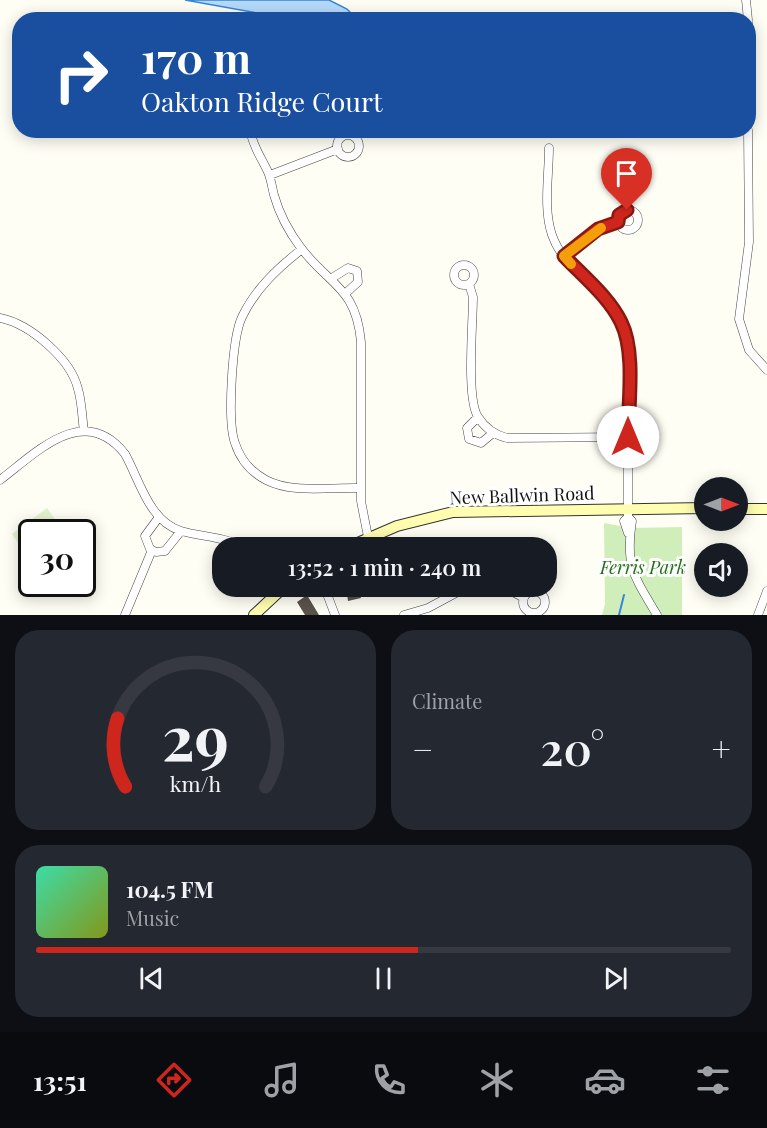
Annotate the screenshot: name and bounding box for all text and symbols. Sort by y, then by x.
text: 170 m [141,29,251,85]
icon: right [42,36,120,114]
text: Oakton Ridge Court [141,83,383,119]
pin [601,148,652,210]
icon: arrive [610,157,643,190]
position arrow [596,405,660,469]
north arrow [694,477,748,531]
map controls [694,477,748,597]
street label: New Ballwin Road [449,480,595,510]
speed limit sign: 30 [18,519,96,597]
button: sound [694,543,748,597]
text: 13:52 · 1 min · 240 m [288,552,481,582]
park label: Ferris Park [599,555,686,579]
text: Climate [412,687,482,714]
text: 29 [162,693,229,777]
text: 20° [540,717,604,777]
text: − [412,726,433,770]
text: + [712,726,731,770]
text: km/h [170,769,222,797]
text: 104.5 FM [126,874,214,904]
text: Music [126,904,179,931]
icon: previous [135,962,168,995]
icon: pause [367,962,400,995]
icon: next [599,962,632,995]
icon: directions [153,1059,195,1101]
icon: music [261,1059,303,1101]
icon: phone [368,1059,410,1101]
icon: climate [476,1059,518,1101]
icon: car [584,1059,626,1101]
icon: filters [692,1059,734,1101]
text: 13:51 [33,1062,87,1098]

